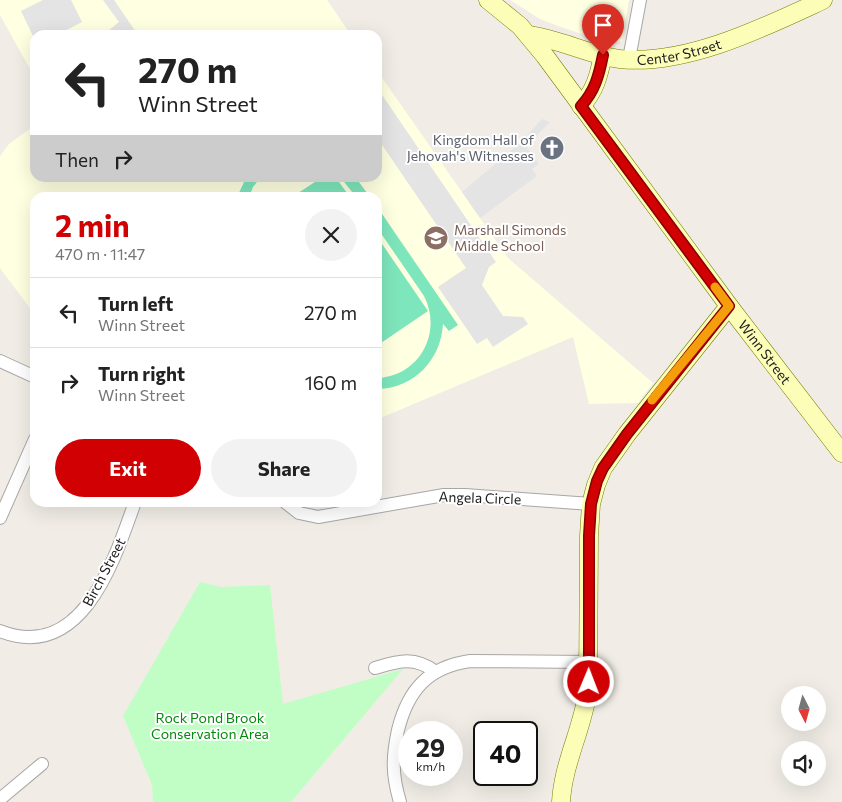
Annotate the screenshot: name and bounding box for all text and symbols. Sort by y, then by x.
pin [582,4,624,55]
icon: arrive [589,11,617,39]
street label: Center Street [636,35,724,68]
text: 270 m [138,47,237,90]
icon: left [55,50,120,115]
text: Winn Street [138,90,258,117]
place label: Kingdom Hall of Jehovah's Witnesses [407,131,534,164]
church icon: Kingdom Hall of Jehovah's Witnesses [539,135,565,161]
icon: right [109,145,137,173]
text: Then [55,148,99,171]
text: 2 min [55,206,130,243]
button: close [305,209,357,261]
place label: Marshall Simonds Middle School [454,221,566,254]
school or university icon: Marshall Simonds Middle School [423,225,449,251]
text: 470 m · 11:47 [55,244,145,263]
text: Turn left [98,292,173,315]
icon: left [55,299,83,327]
text: 270 m [304,301,357,324]
text: Winn Street [98,315,185,334]
street label: Winn Street [735,317,795,388]
text: Turn right [98,362,185,385]
icon: right [55,369,83,397]
text: 160 m [305,371,357,394]
text: Winn Street [98,385,185,404]
button: Exit [55,439,201,497]
button: Share [211,439,357,497]
street label: Angela Circle [439,488,522,507]
street label: Birch Street [78,534,129,609]
position arrow [562,655,614,707]
north arrow [781,686,826,731]
map controls [781,686,826,786]
park label: Rock Pond Brook Conservation Area [151,709,269,742]
speed limit sign: 40 [473,721,538,786]
text: 29 [416,732,445,762]
button: sound [781,741,826,786]
text: km/h [416,759,445,773]

